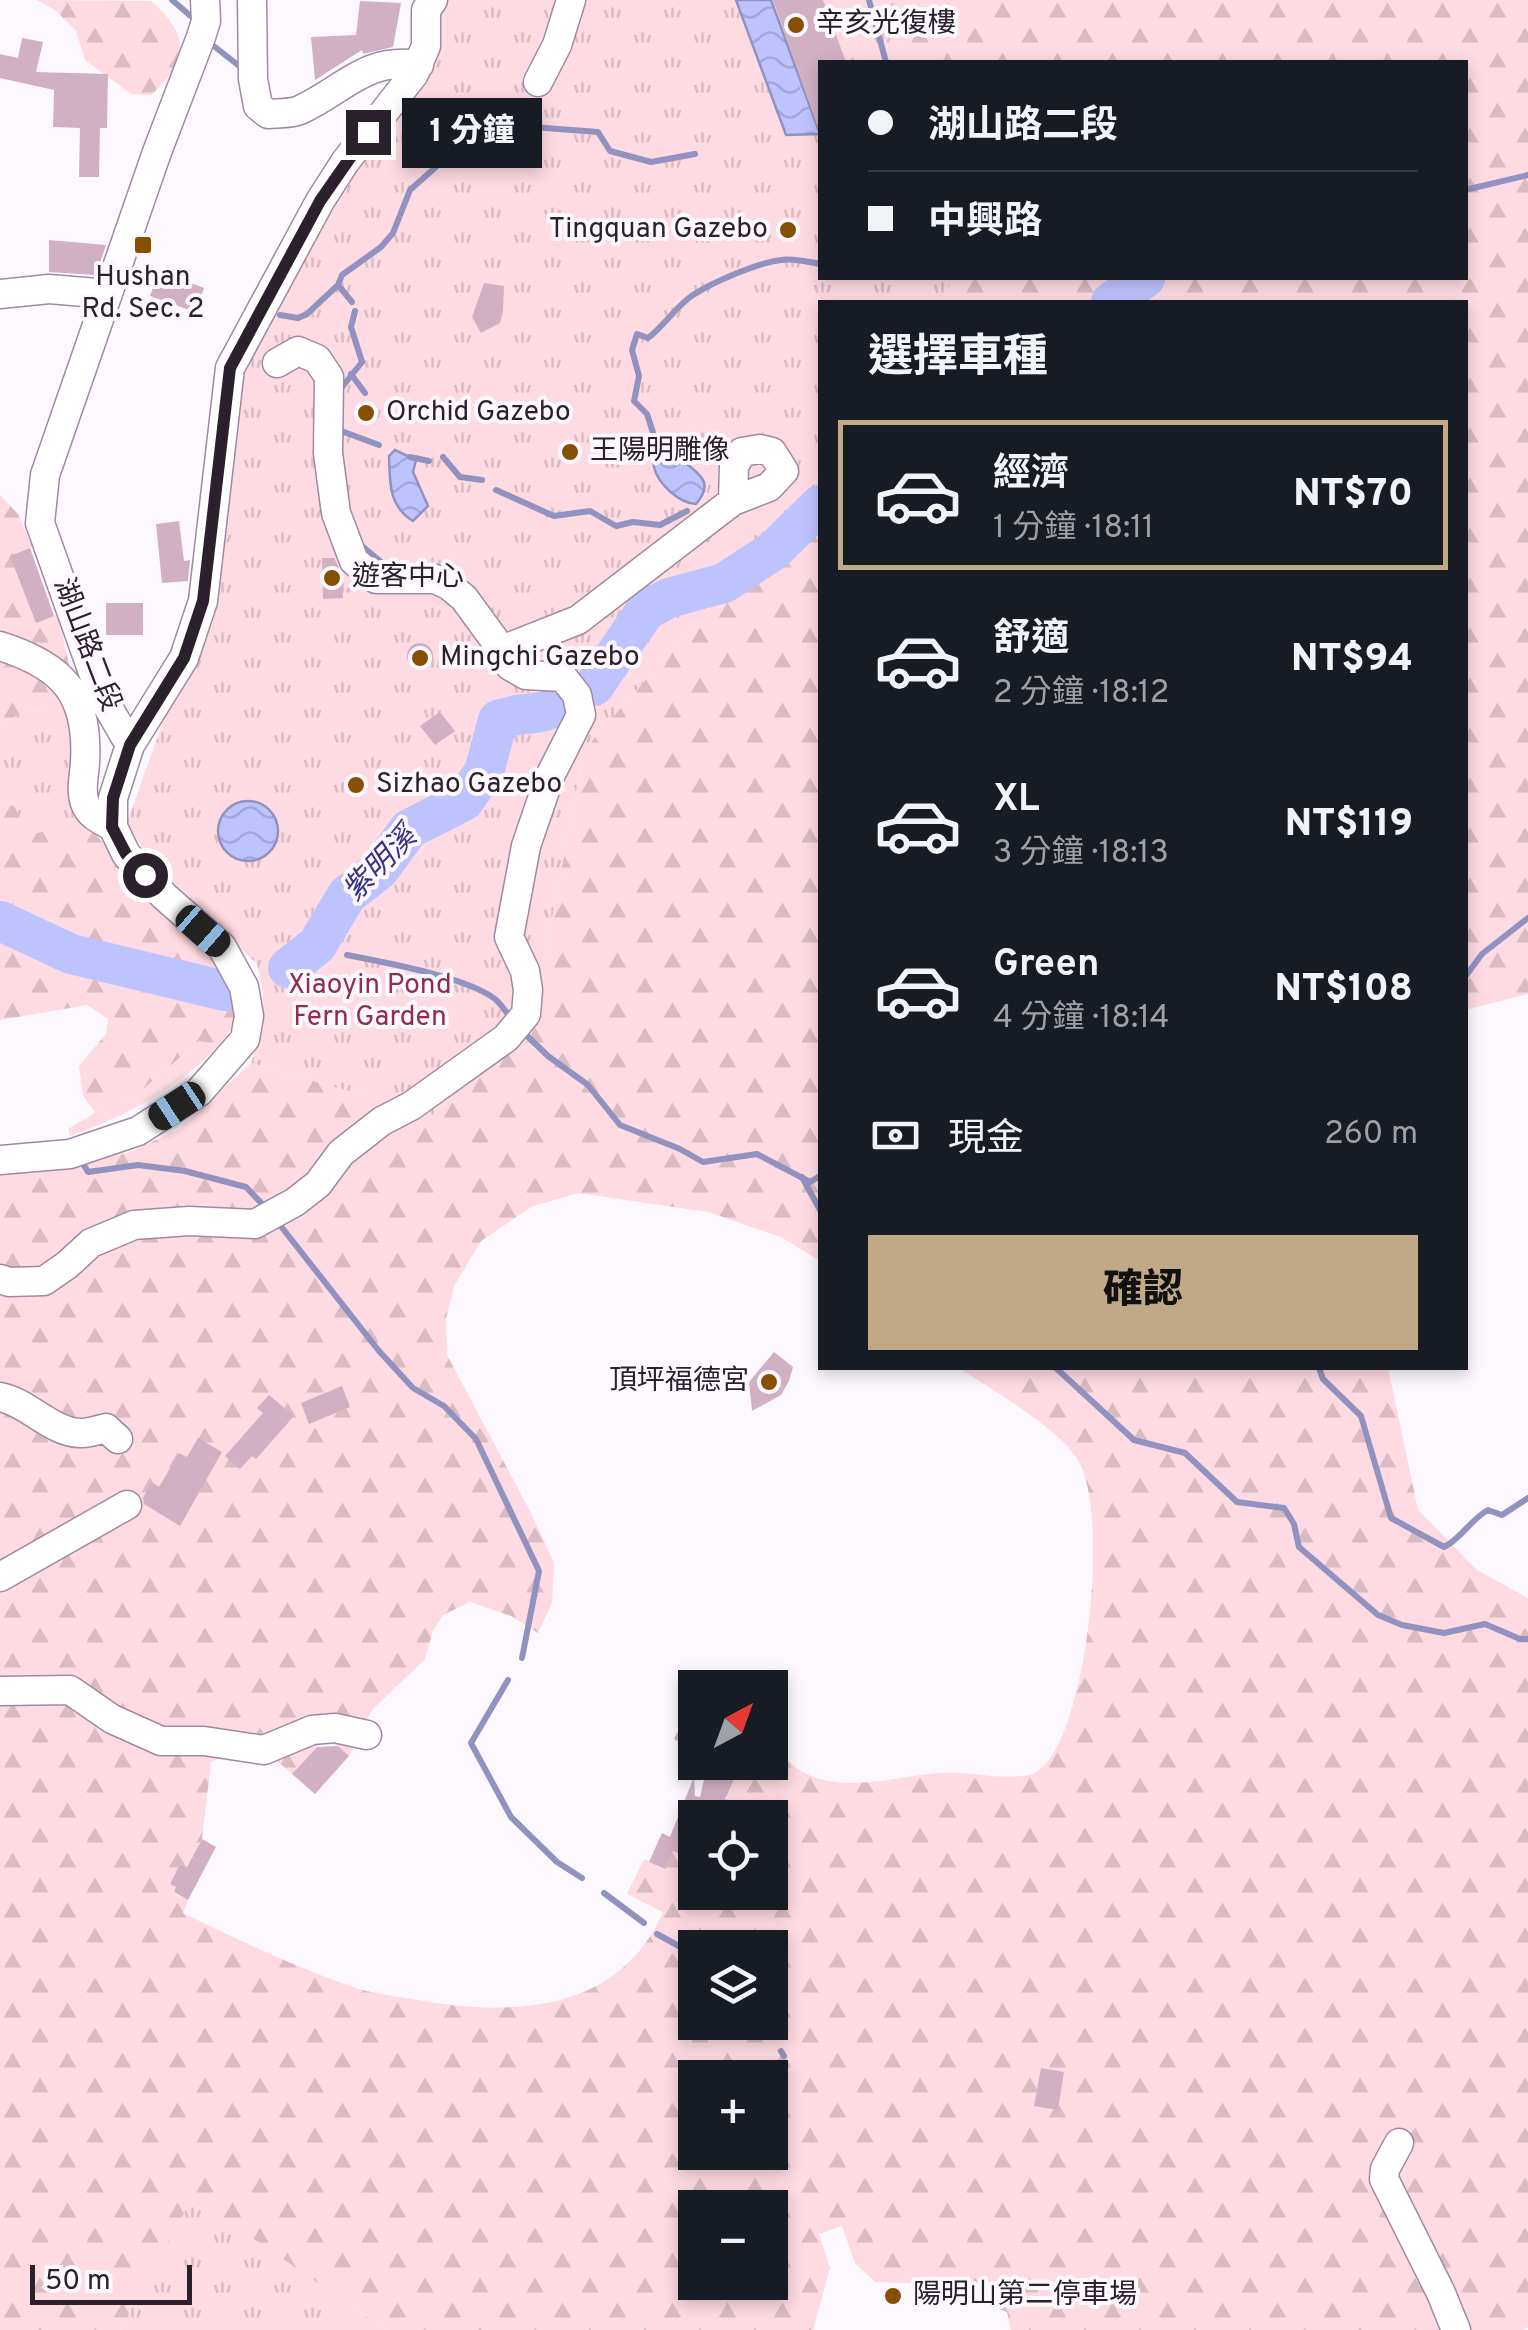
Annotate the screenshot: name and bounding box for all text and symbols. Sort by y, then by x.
place label: 辛亥光復樓 [816,7,956,43]
marker: 辛亥光復樓 [785,14,807,36]
callout: 1 分鐘 [403,97,543,167]
text: 湖山路二段 [928,103,1118,152]
route end [346,110,391,155]
text: 1 分鐘 [429,113,515,153]
text: 中興路 [928,199,1042,248]
place label: Tingquan Gazebo [549,212,768,248]
marker: Tingquan Gazebo [777,219,799,241]
marker: Hushan Rd. Sec. 2 [132,234,154,256]
place label: Hushan Rd. Sec. 2 [82,260,204,328]
text: 選擇車種 [868,331,1048,388]
place label: Orchid Gazebo [386,395,571,431]
marker: Orchid Gazebo [355,402,377,424]
place label: 王陽明雕像 [590,434,730,470]
marker: 王陽明雕像 [559,441,581,463]
icon: car [873,450,963,540]
text: 經濟 [993,451,1069,500]
text: NT$70 [1293,471,1413,520]
text: 1 分鐘 · 18:11 [993,509,1154,549]
place label: 遊客中心 [352,560,464,596]
marker: 遊客中心 [321,567,343,589]
street label: 湖山路二段 [44,573,128,717]
icon: car [873,615,963,705]
text: 舒適 [993,616,1069,665]
text: NT$94 [1291,636,1413,685]
place label: Mingchi Gazebo [440,640,640,676]
marker: Mingchi Gazebo [409,647,431,669]
text: 2 分鐘 · 18:12 [993,674,1169,714]
place label: Sizhao Gazebo [376,767,562,803]
marker: Sizhao Gazebo [345,774,367,796]
text: XL [993,776,1040,825]
icon: car [873,780,963,870]
text: NT$119 [1285,801,1413,850]
water label: 紫明溪 [336,817,428,910]
text: 3 分鐘 · 18:13 [993,834,1169,874]
route start [123,853,168,898]
car [171,900,235,962]
text: Green [993,941,1099,990]
icon: car [873,945,963,1035]
text: NT$108 [1275,966,1413,1015]
park label: Xiaoyin Pond Fern Garden [288,968,452,1036]
text: 4 分鐘 · 18:14 [993,999,1169,1039]
car [144,1077,210,1135]
icon: cash [868,1108,923,1163]
text: 260 m [1324,1115,1418,1155]
text: 現金 [948,1116,1024,1165]
button: 確認 [868,1235,1418,1350]
place label: 頂坪福德宮 [609,1364,749,1400]
marker: 頂坪福德宮 [758,1371,780,1393]
north arrow [678,1670,788,1780]
map controls [678,1670,788,2300]
button: locate [678,1800,788,1910]
button: layers [678,1930,788,2040]
button: + [678,2060,788,2170]
button: − [678,2190,788,2300]
scale bar [30,2260,192,2304]
text: 50 m [45,2264,111,2300]
place label: 陽明山第二停車場 [913,2278,1137,2314]
marker: 陽明山第二停車場 [882,2285,904,2307]

